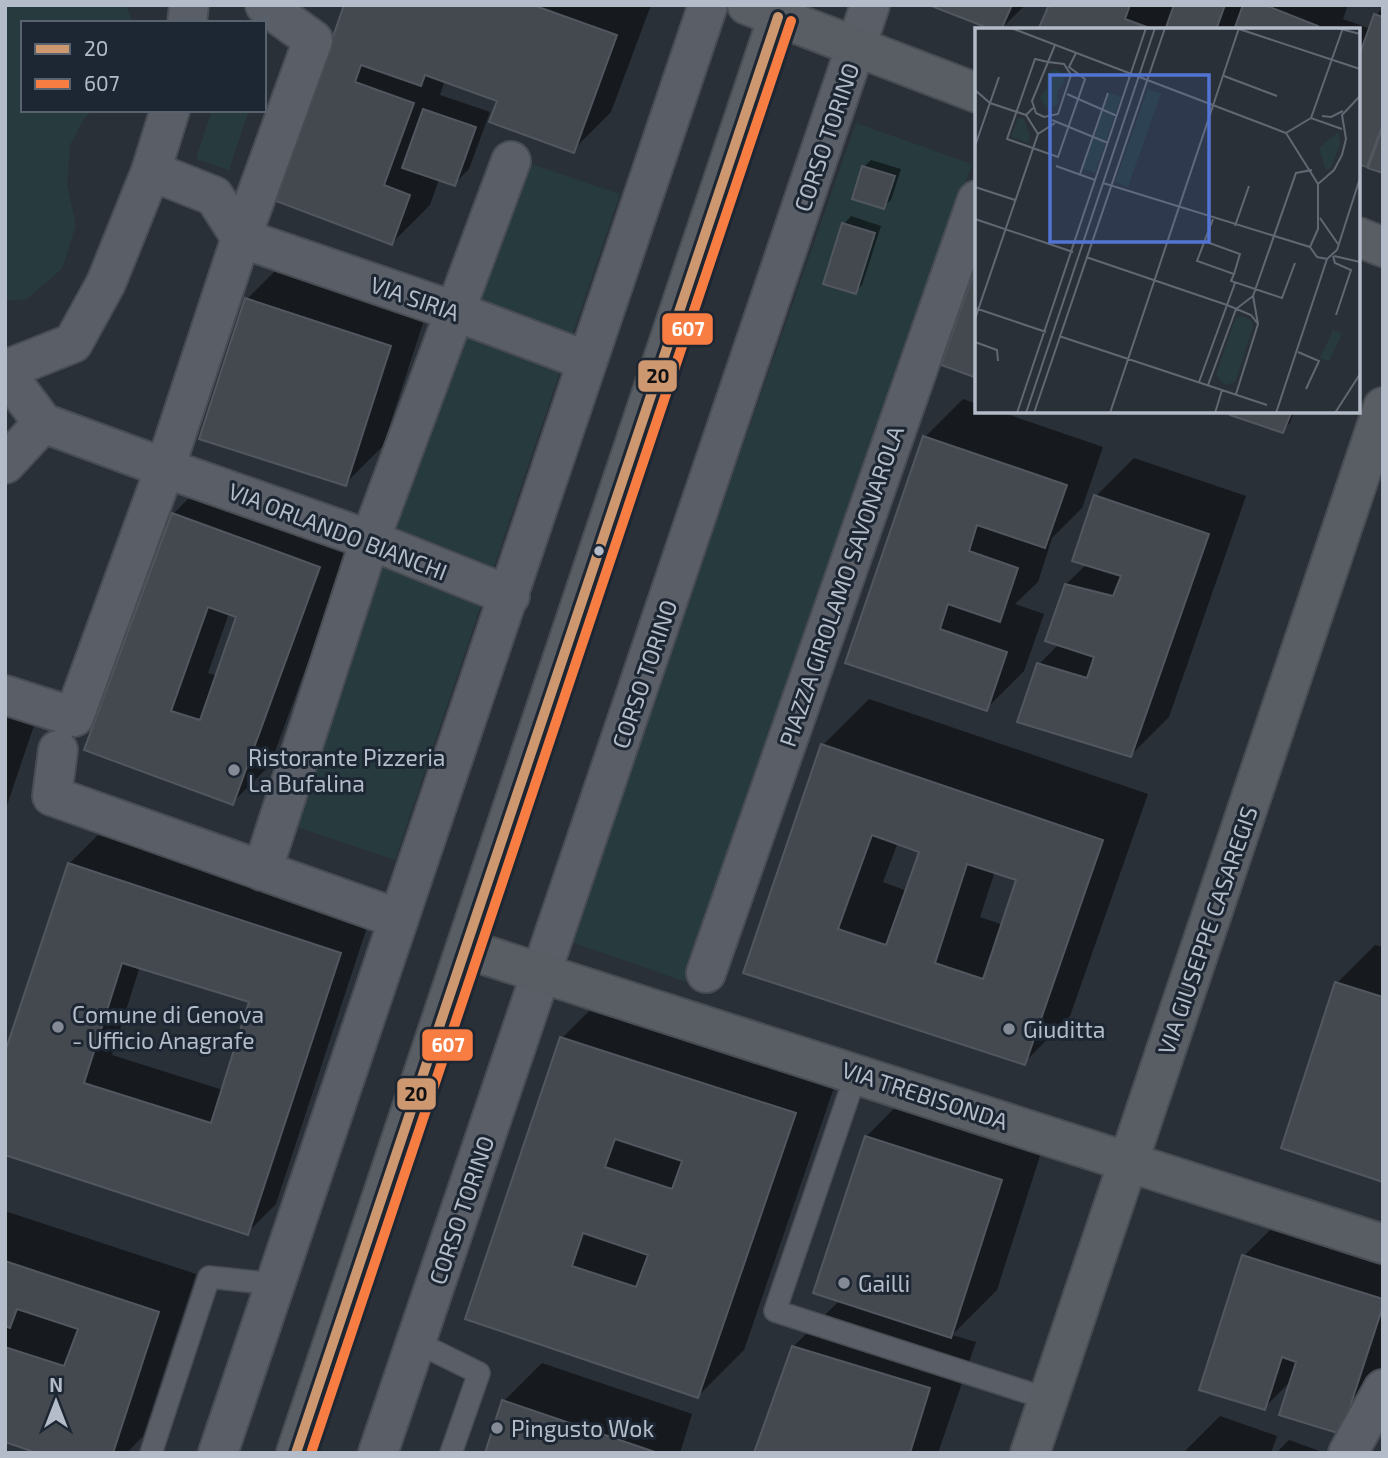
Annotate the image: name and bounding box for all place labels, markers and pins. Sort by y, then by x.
unlabelled marker [592,544,606,558]
place label: Ristorante Pizzeria La Bufalina [248,743,446,797]
marker: Ristorante Pizzeria La Bufalina [226,762,242,778]
place label: Comune di Genova - Ufficio Anagrafe [72,1000,264,1054]
place label: Giuditta [1023,1015,1105,1043]
marker: Comune di Genova - Ufficio Anagrafe [50,1019,66,1035]
marker: Giuditta [1001,1021,1017,1037]
place label: Gailli [858,1269,910,1297]
marker: Gailli [836,1275,852,1291]
place label: Pingusto Wok [511,1414,654,1442]
marker: Pingusto Wok [489,1420,505,1436]

